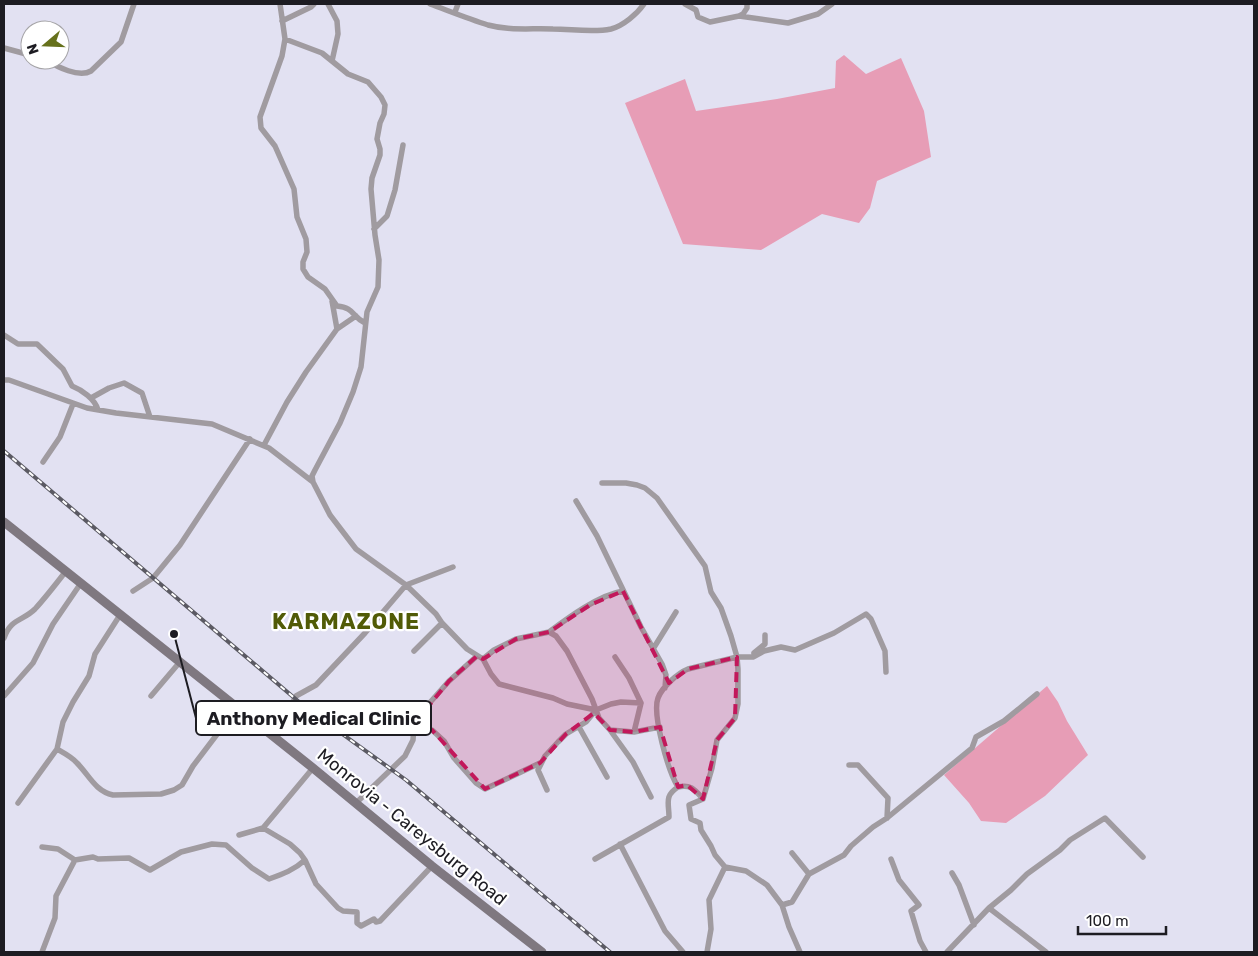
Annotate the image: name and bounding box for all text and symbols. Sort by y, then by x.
north arrow [20,20,70,70]
text: N [24,42,43,57]
district label: KARMAZONE [272,608,420,635]
callout: Anthony Medical Clinic [196,701,431,735]
text: Anthony Medical Clinic [207,707,421,730]
street label: Monrovia - Careysburg Road [313,744,511,910]
scale bar [1078,904,1166,936]
text: 100 m [1086,912,1128,930]

